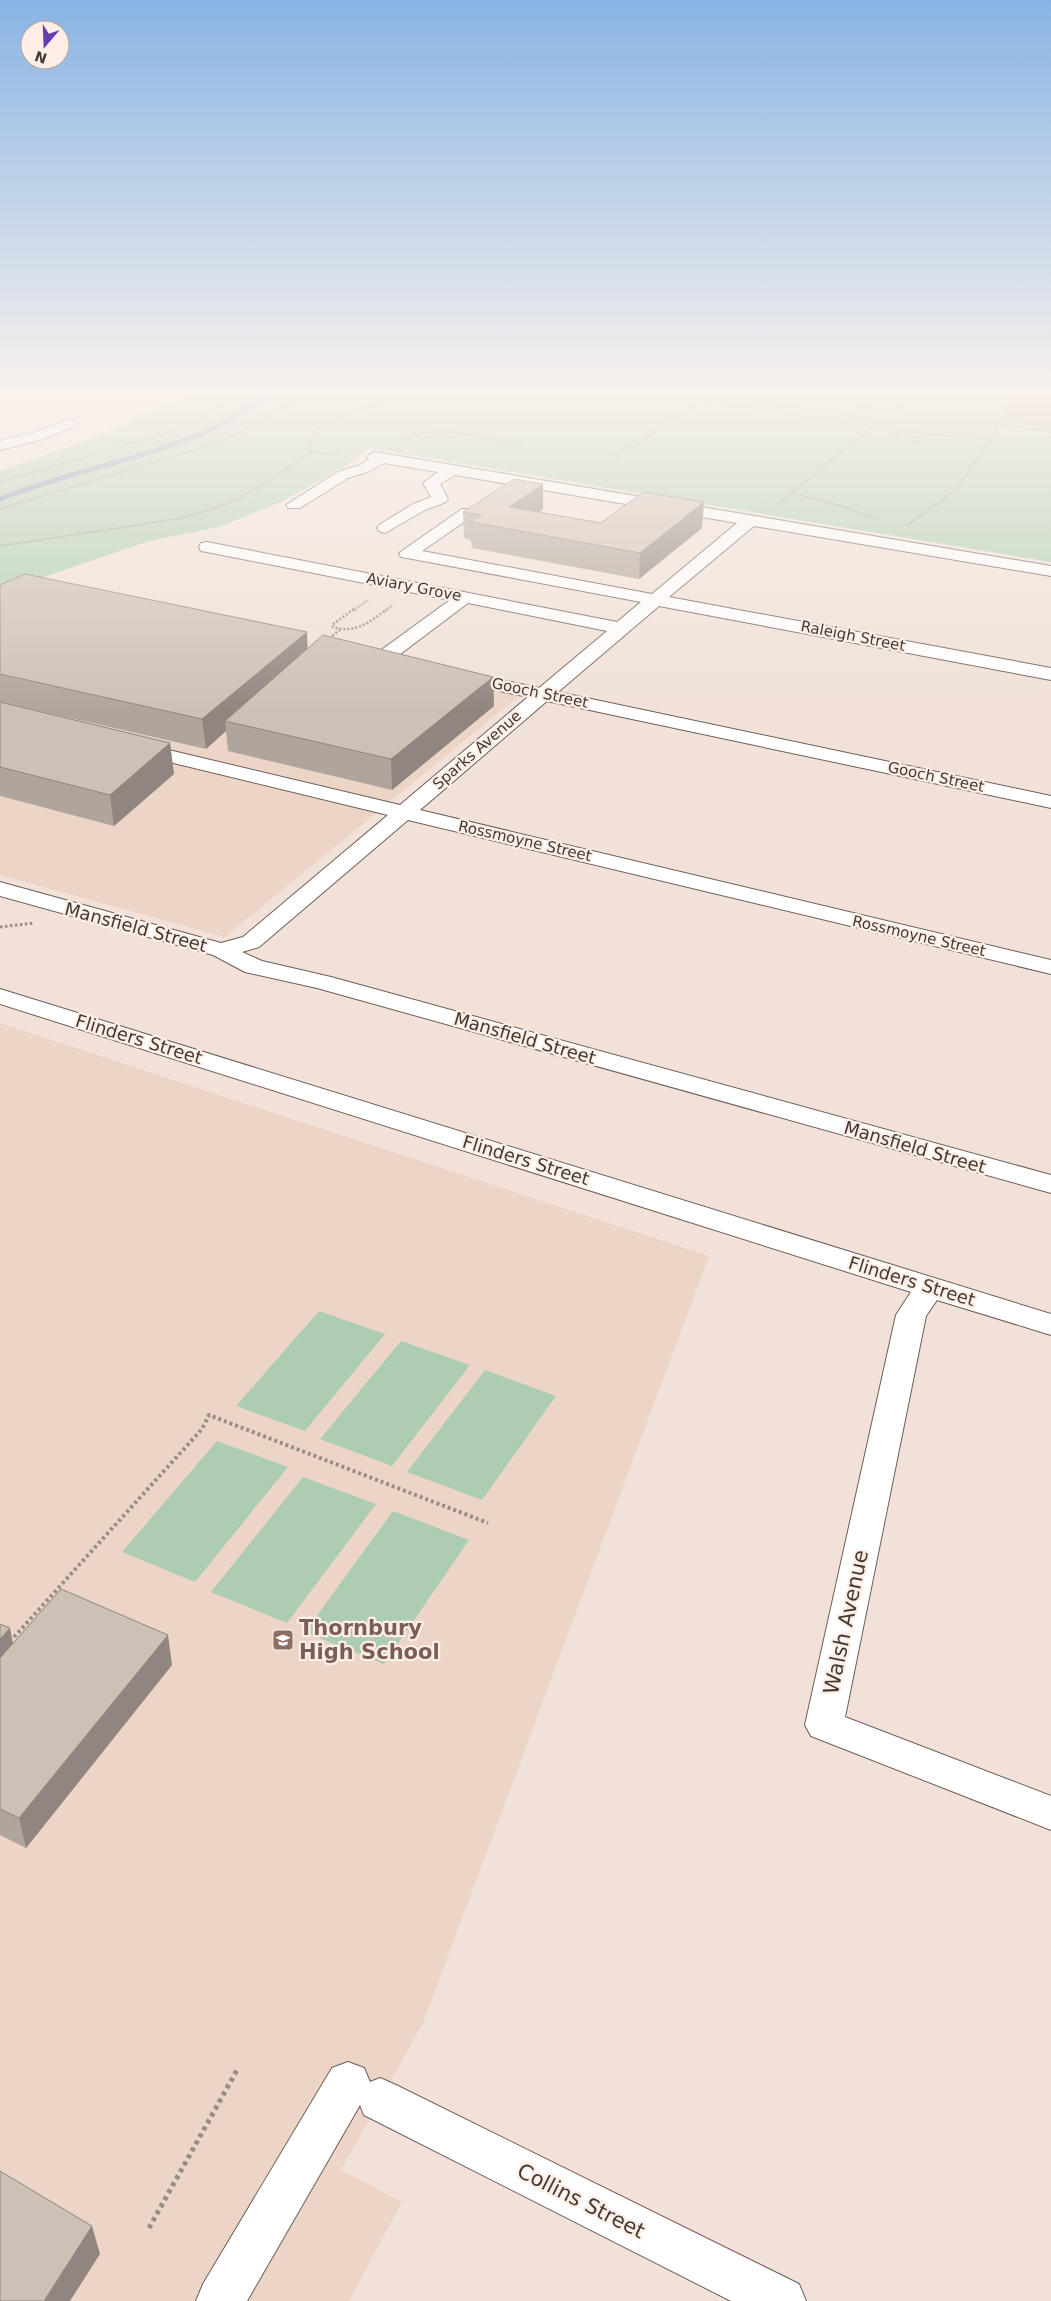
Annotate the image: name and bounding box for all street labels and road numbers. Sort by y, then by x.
street label: Aviary Grove [365,569,463,605]
street label: Raleigh Street [799,617,907,655]
street label: Gooch Street [490,674,590,712]
street label: Sparks Avenue [429,707,525,793]
street label: Gooch Street [886,758,986,796]
street label: Rossmoyne Street [457,817,594,865]
street label: Mansfield Street [62,898,210,956]
street label: Rossmoyne Street [851,912,988,960]
street label: Mansfield Street [452,1008,598,1068]
street label: Flinders Street [73,1010,205,1068]
street label: Mansfield Street [842,1117,988,1177]
street label: Flinders Street [460,1131,592,1189]
street label: Flinders Street [846,1252,978,1310]
street label: Walsh Avenue [819,1548,873,1696]
street label: Collins Street [513,2159,649,2243]

